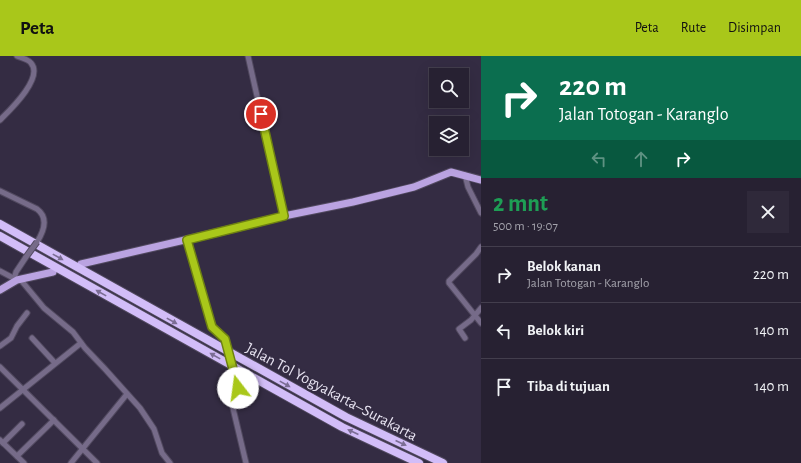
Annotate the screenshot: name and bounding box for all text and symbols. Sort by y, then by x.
text: Peta [20,19,54,38]
text: Peta [635,21,659,35]
text: Rute [681,21,706,35]
text: Disimpan [728,21,781,35]
map controls [429,68,469,156]
button: search [429,68,469,108]
icon: right [493,72,545,124]
text: 220 m [559,73,627,101]
pin [244,97,278,131]
icon: arrive [250,103,272,125]
text: Jalan Totogan - Karanglo [559,106,729,124]
button: layers [429,116,469,156]
icon: left [588,148,610,170]
icon: ahead [630,148,652,170]
icon: right [672,148,694,170]
button: close [747,191,789,233]
text: 2 mnt [493,192,548,216]
text: 500 m · 19:07 [493,220,558,233]
one-way arrow [53,254,64,261]
text: Belok kanan [527,259,601,274]
icon: right [493,264,515,286]
text: 220 m [753,267,789,282]
text: Jalan Totogan - Karanglo [527,277,649,290]
one-way arrow [95,290,107,296]
one-way arrow [166,317,178,324]
icon: left [493,320,515,342]
text: Belok kiri [527,323,584,338]
text: 140 m [754,323,789,338]
street label: Jalan Tol Yogyakarta–Surakarta [243,340,420,445]
one-way arrow [209,353,221,360]
position arrow [217,367,259,409]
icon: arrive [493,376,515,398]
text: Tiba di tujuan [527,379,610,394]
text: 140 m [754,379,789,394]
one-way arrow [280,381,291,387]
one-way arrow [348,429,359,435]
one-way arrow [395,440,407,446]

